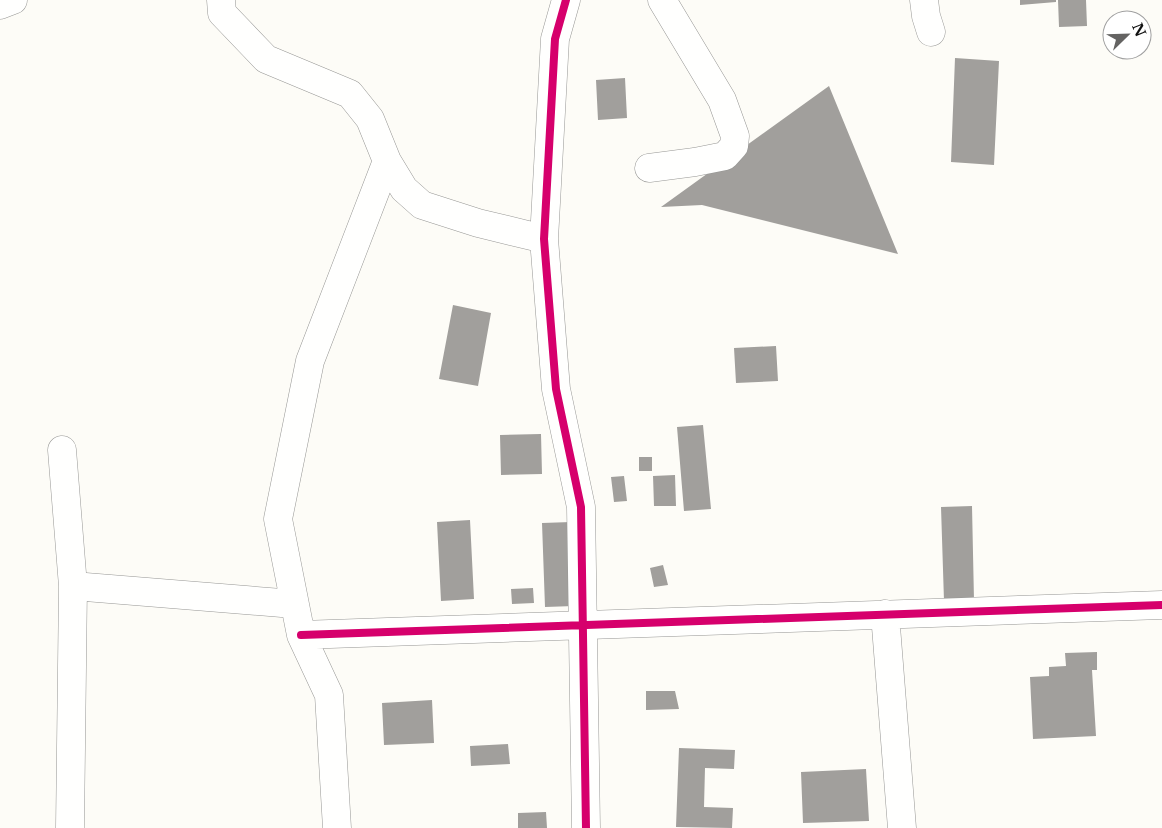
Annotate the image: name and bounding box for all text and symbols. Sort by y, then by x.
north arrow [1102,10,1152,60]
text: N [1128,20,1150,39]

